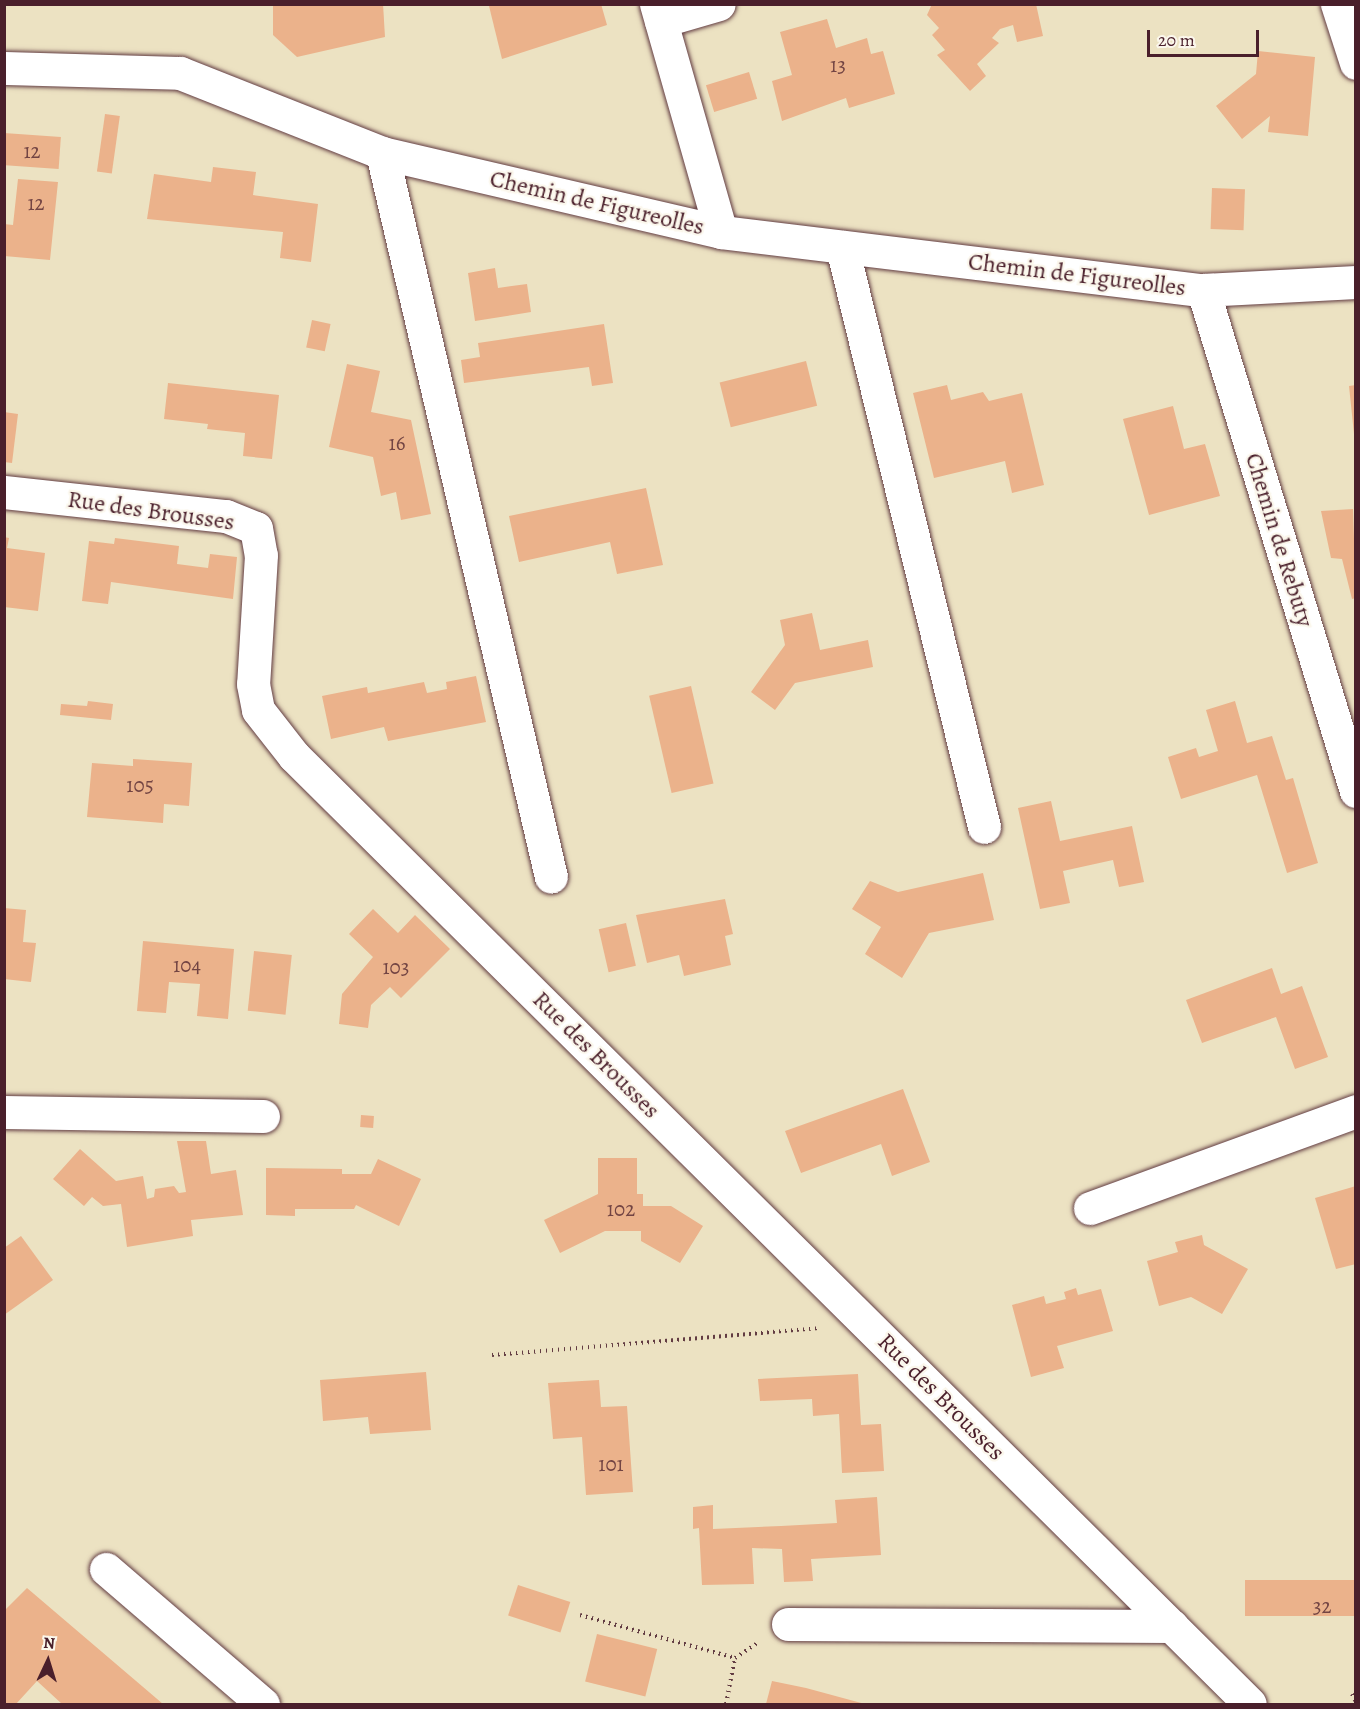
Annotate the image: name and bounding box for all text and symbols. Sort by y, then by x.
scale bar [1150,18,1262,56]
text: 20 m [1158,28,1195,52]
house number: 13 [830,52,846,78]
house number: 12 [23,138,41,164]
street label: Chemin de Figureolles [487,164,707,242]
house number: 12 [27,190,45,216]
street label: Chemin de Figureolles [967,247,1187,303]
house number: 16 [389,430,405,456]
street label: Chemin de Rebuty [1239,450,1319,630]
street label: Rue des Brousses [66,485,236,537]
house number: 105 [126,772,154,798]
house number: 104 [173,952,201,978]
house number: 103 [382,954,410,980]
street label: Rue des Brousses [526,985,666,1125]
house number: 102 [607,1196,635,1222]
street label: Rue des Brousses [871,1327,1011,1467]
house number: 101 [598,1451,624,1477]
house number: 32 [1313,1593,1331,1619]
north arrow [18,1631,78,1691]
text: N [43,1632,56,1654]

